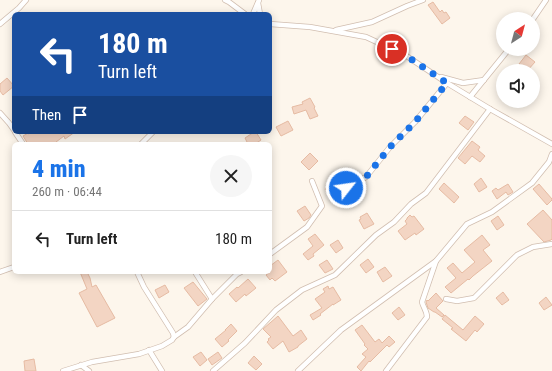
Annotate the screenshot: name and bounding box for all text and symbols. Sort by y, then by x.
north arrow [496,12,540,56]
map controls [496,12,540,108]
text: 180 m [98,27,168,60]
icon: left [32,28,84,80]
pin [375,32,409,66]
icon: arrive [381,38,403,60]
text: Turn left [98,61,157,82]
button: sound [496,64,540,108]
icon: arrive [69,104,91,126]
text: Then [32,106,61,124]
text: 4 min [32,155,86,183]
button: close [210,155,252,197]
position arrow [325,167,367,209]
text: 260 m · 06:44 [32,184,102,199]
icon: left [32,228,54,250]
text: Turn left [66,230,117,248]
text: 180 m [215,230,252,248]

